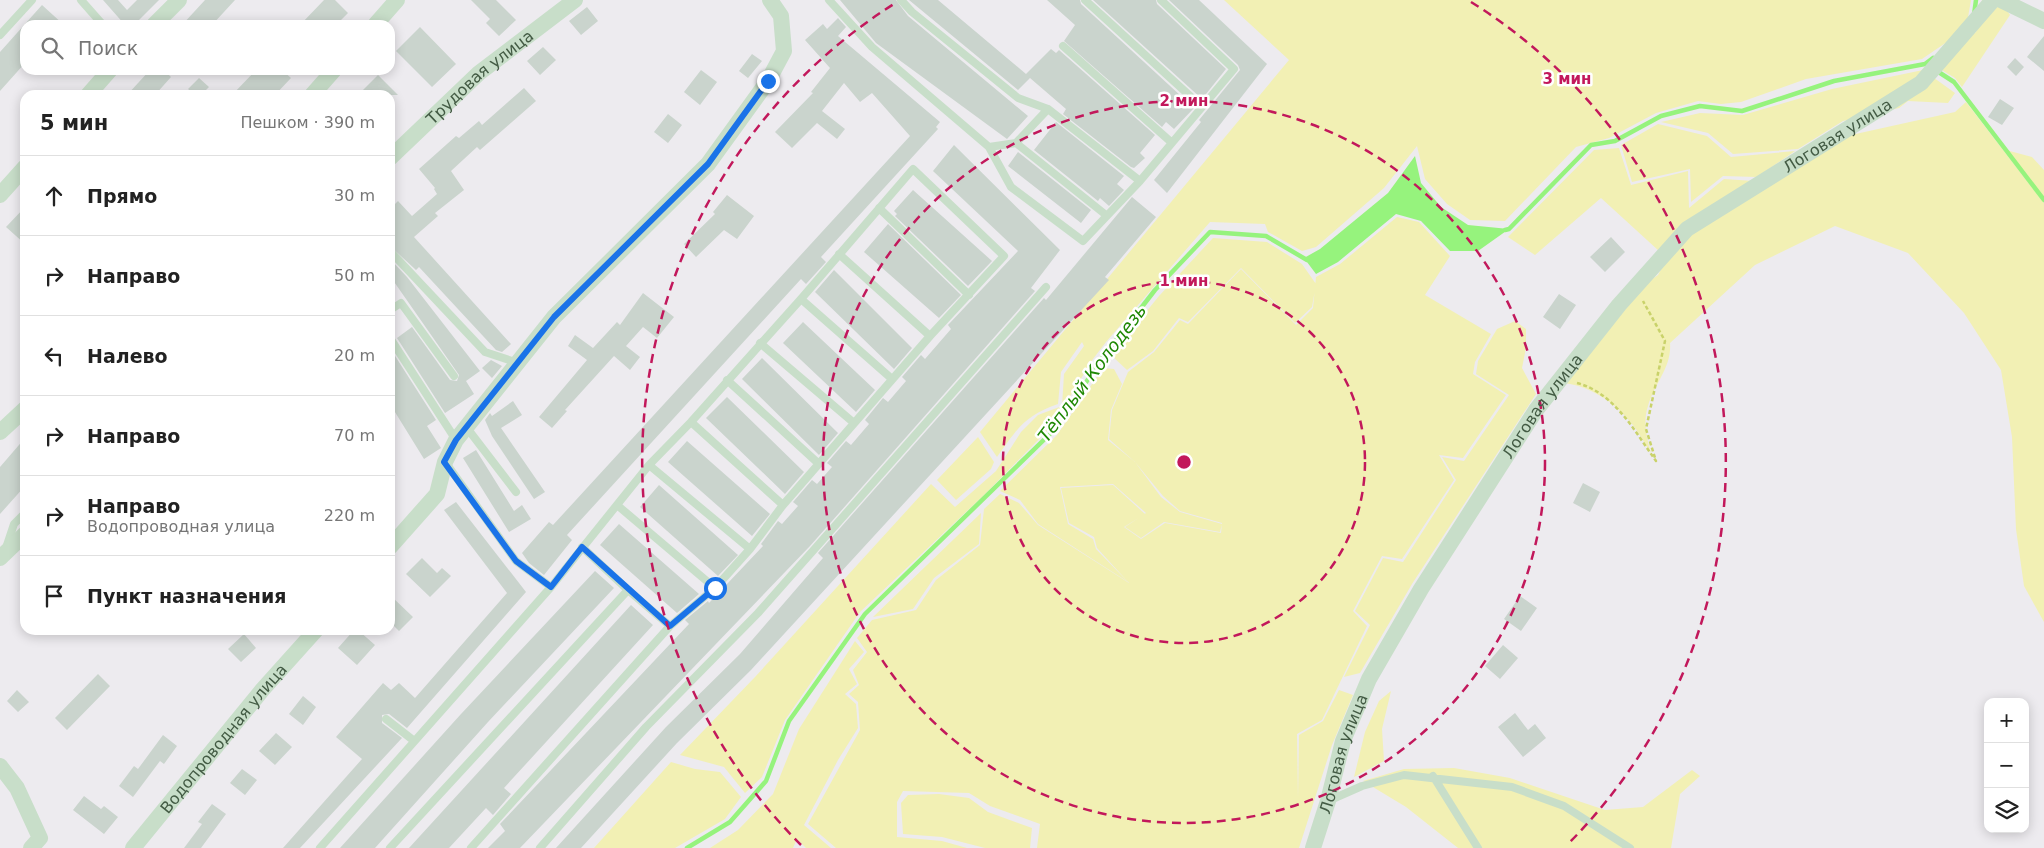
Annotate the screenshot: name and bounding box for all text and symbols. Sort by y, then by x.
search box [20,20,395,75]
street label: Трудовая улица [421,26,537,129]
icon: search [38,34,66,62]
text: Поиск [78,37,138,59]
route end [757,70,780,93]
text: 3 мин [1543,70,1591,88]
text: 2 мин [1160,92,1208,110]
street label: Логовая улица [1779,94,1895,176]
text: 5 мин [40,111,108,135]
text: Пешком · 390 m [240,113,375,132]
icon: ahead [40,182,68,210]
text: Прямо [87,185,157,207]
text: 30 m [334,186,375,205]
icon: right [40,262,68,290]
text: Направо [87,265,180,287]
text: 50 m [334,266,375,285]
text: 1 мин [1160,272,1208,290]
water label: Тёплый Колодезь [1033,300,1151,446]
icon: left [40,342,68,370]
text: Налево [87,345,168,367]
text: 20 m [334,346,375,365]
street label: Логовая улица [1498,350,1586,462]
icon: right [40,422,68,450]
text: Направо [87,425,180,447]
text: 70 m [334,426,375,445]
centre of rings [1175,453,1193,471]
text: Направо [87,495,180,517]
icon: right [40,502,68,530]
text: 220 m [324,506,375,525]
text: Водопроводная улица [87,517,275,536]
route start [704,577,727,600]
icon: arrive [40,582,68,610]
text: Пункт назначения [87,585,286,607]
street label: Водопроводная улица [156,660,291,817]
street label: Логовая улица [1315,691,1371,816]
map controls [1984,698,2029,833]
button: + [1984,698,2029,743]
button: − [1984,743,2029,788]
button: layers [1984,788,2029,833]

